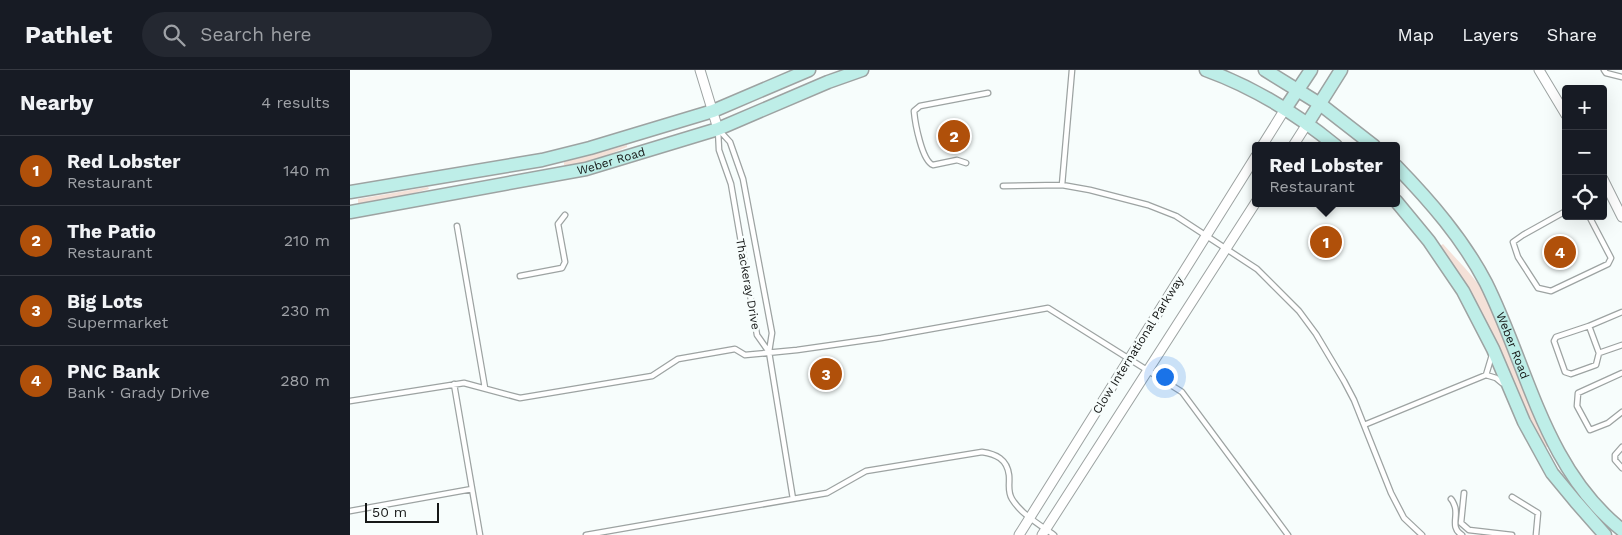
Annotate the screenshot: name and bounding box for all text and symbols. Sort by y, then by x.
search box [142,12,492,57]
text: Pathlet [25,21,112,49]
icon: search [160,21,188,49]
text: Search here [200,23,312,46]
text: Map [1397,24,1434,45]
text: Layers [1462,24,1519,45]
text: Share [1547,24,1597,45]
map controls [1562,85,1607,220]
button: + [1562,85,1607,130]
text: Nearby [20,90,93,115]
text: 4 results [261,93,330,112]
pin: 2 [938,117,970,155]
button: − [1562,130,1607,175]
popup [1252,142,1400,207]
street label: Weber Road [576,144,647,178]
text: Red Lobster [67,150,181,173]
text: Red Lobster [1269,154,1383,177]
text: 1 [33,161,39,180]
text: 140 m [283,161,330,180]
text: Restaurant [67,173,153,192]
button: locate [1562,175,1607,220]
text: Restaurant [1269,177,1355,196]
text: The Patio [67,220,156,243]
pin: 1 [1310,223,1342,261]
text: 2 [31,231,41,250]
text: 210 m [284,231,330,250]
pin: 4 [1544,233,1576,271]
street label: Thackeray Drive [733,237,763,331]
text: Restaurant [67,243,153,262]
street label: Clow International Parkway [1090,273,1187,416]
text: Big Lots [67,290,143,313]
text: 3 [31,301,41,320]
text: 230 m [281,301,330,320]
street label: Weber Road [1493,310,1532,381]
text: Supermarket [67,313,168,332]
pin: 3 [810,355,842,393]
text: PNC Bank [67,360,160,383]
your location [1152,364,1178,390]
text: 4 [31,371,41,390]
text: 280 m [280,371,330,390]
text: Bank · Grady Drive [67,383,210,402]
scale bar [365,500,439,523]
text: 50 m [372,504,407,520]

